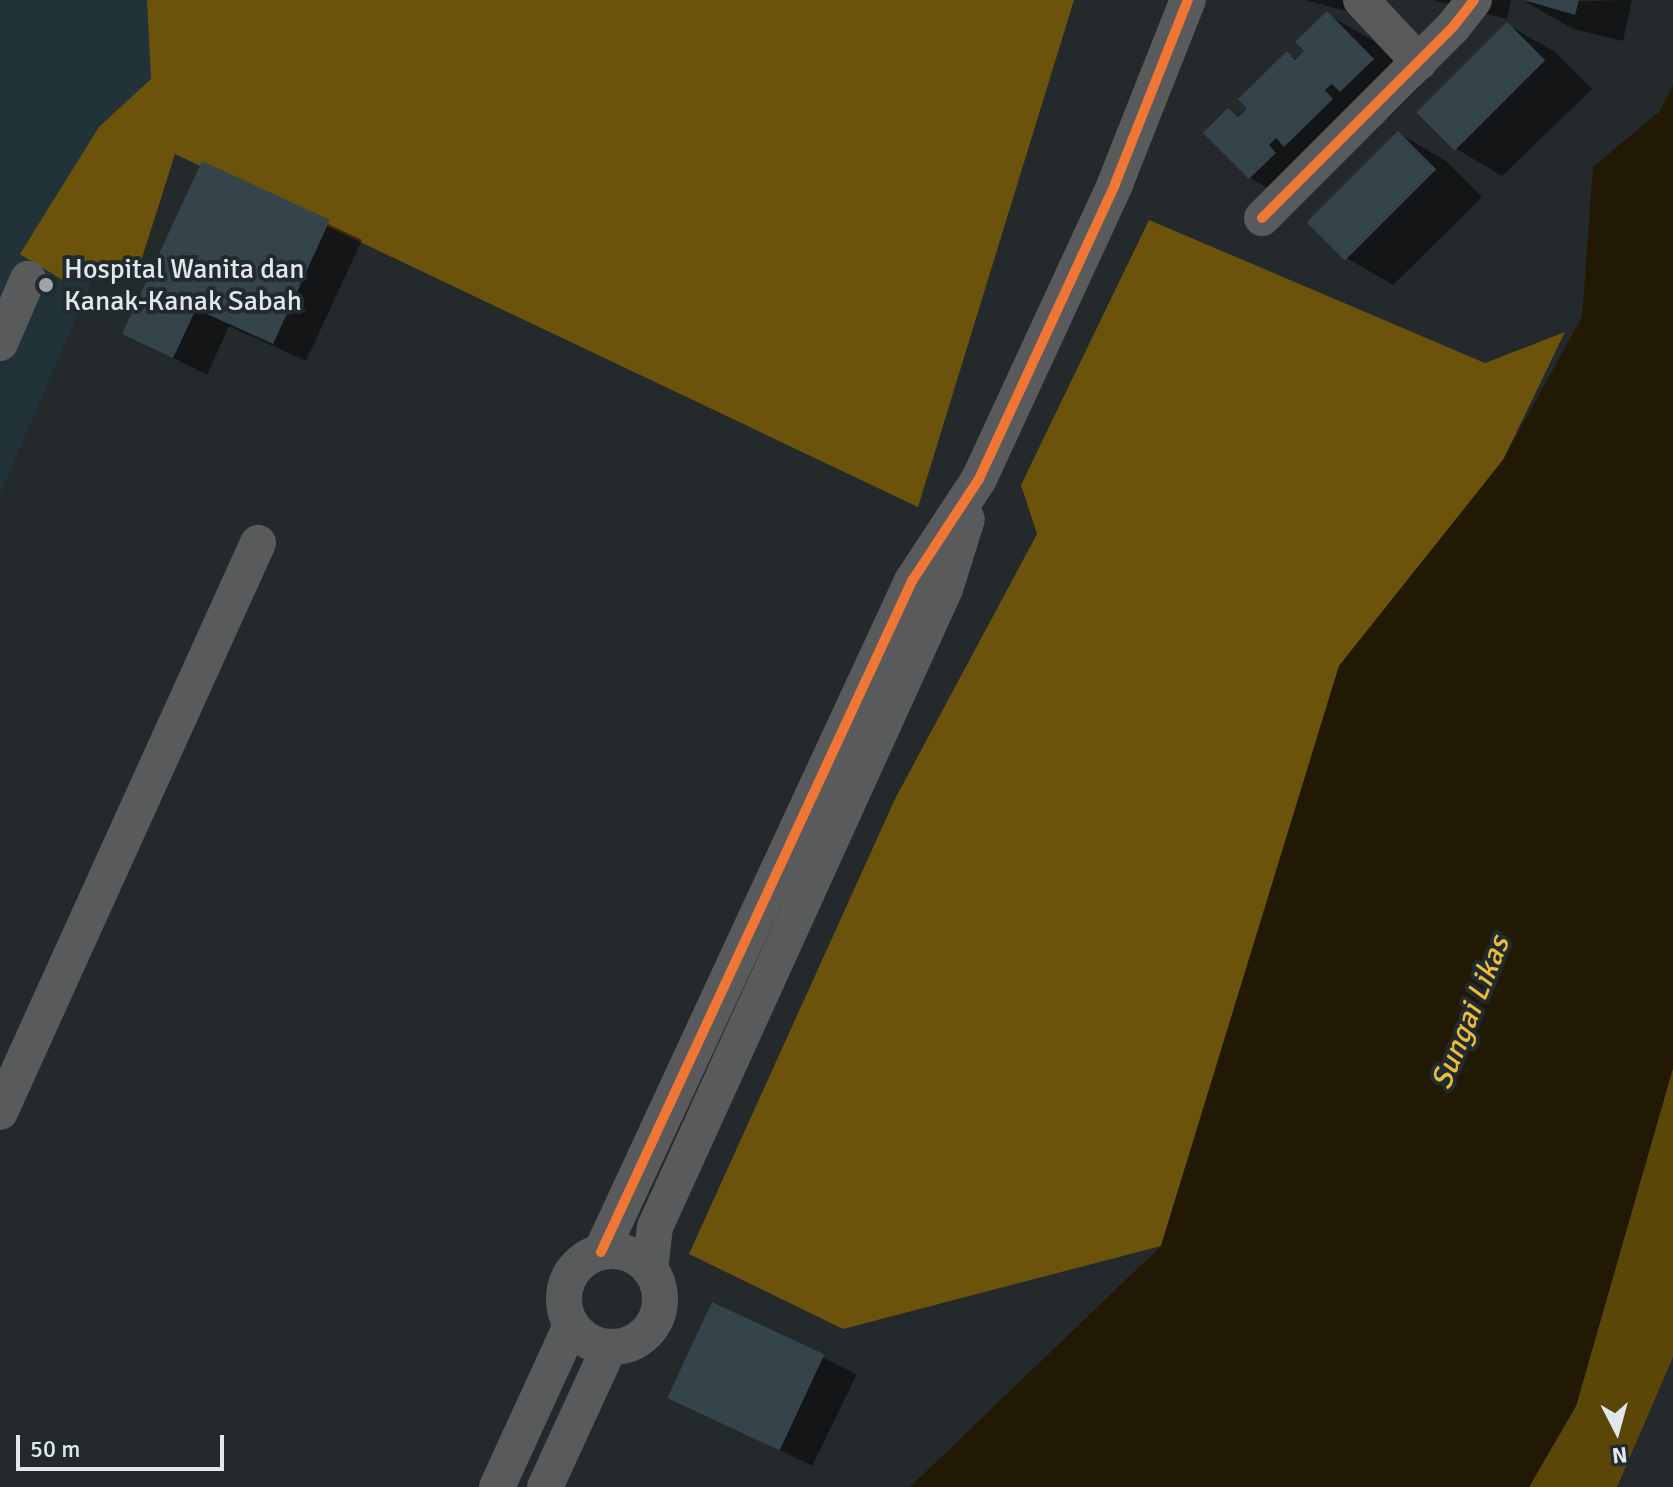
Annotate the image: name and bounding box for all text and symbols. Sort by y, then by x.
place label: Hospital Wanita dan Kanak-Kanak Sabah [64,252,305,318]
marker: Hospital Wanita dan Kanak-Kanak Sabah [35,274,57,296]
water label: Sungai Likas [1424,931,1518,1095]
north arrow [1577,1391,1657,1471]
scale bar [20,1419,228,1469]
text: 50 m [30,1434,80,1464]
text: N [1611,1441,1629,1470]

